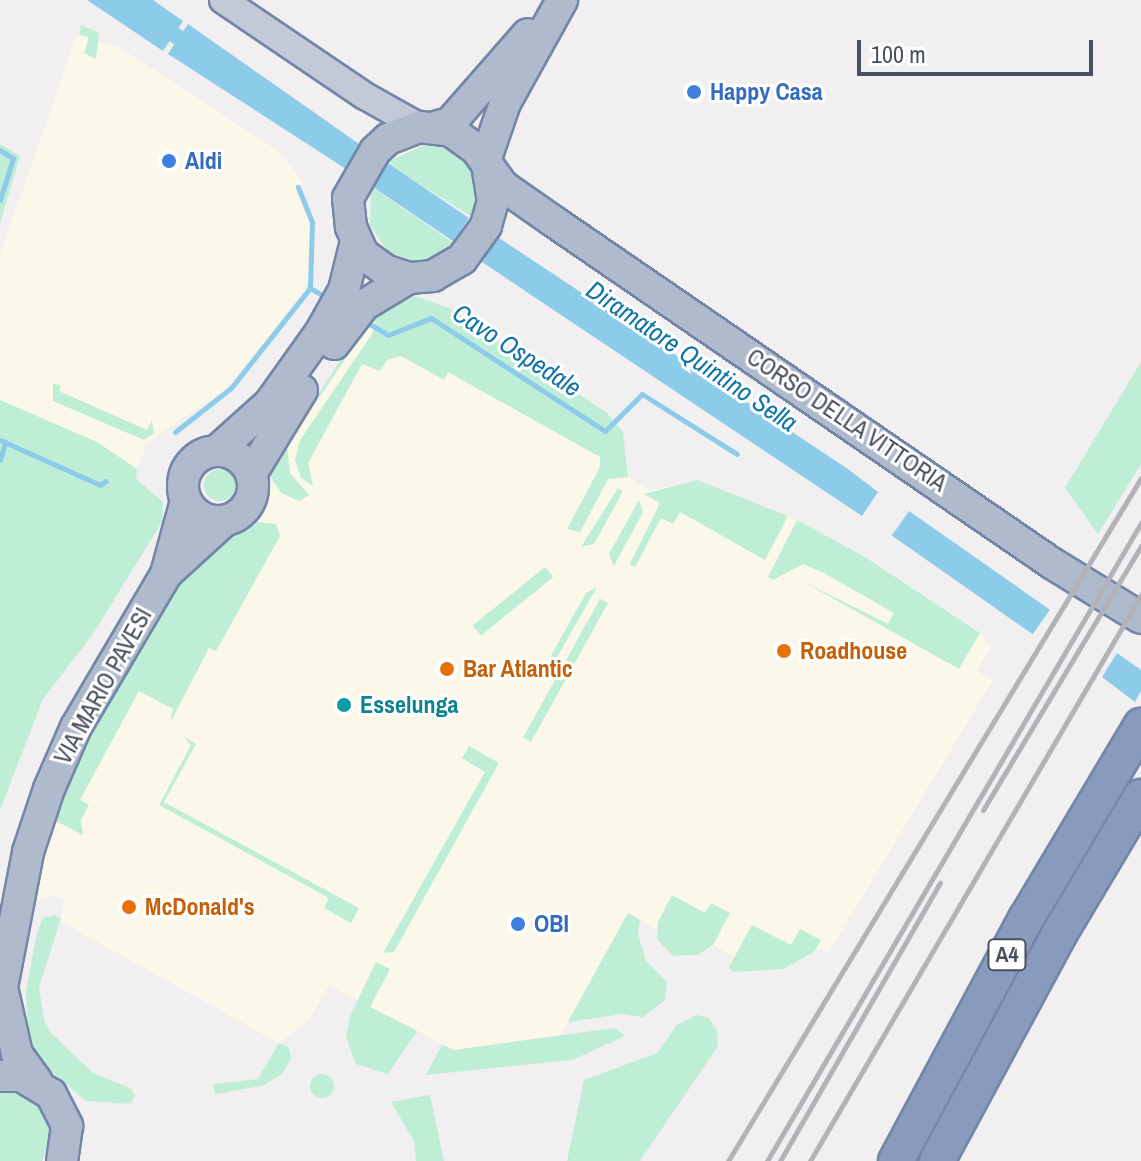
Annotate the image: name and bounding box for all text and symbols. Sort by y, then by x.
scale bar [861,24,1097,74]
text: 100 m [871,38,926,70]
place label: Happy Casa [710,78,823,106]
marker: Happy Casa [685,83,703,101]
place label: Aldi [185,147,222,175]
marker: Aldi [160,152,178,170]
water label: Diramatore Quintino Sella [581,274,803,438]
water label: Cavo Ospedale [447,297,587,403]
street label: CORSO DELLA VITTORIA [741,342,953,498]
street label: VIA MARIO PAVESI [48,602,158,770]
place label: Roadhouse [800,637,907,665]
marker: Roadhouse [775,642,793,660]
place label: Bar Atlantic [463,655,573,683]
marker: Bar Atlantic [438,660,456,678]
place label: Esselunga [360,691,458,719]
marker: Esselunga [335,696,353,714]
place label: McDonald's [145,893,255,921]
marker: McDonald's [120,898,138,916]
place label: OBI [534,910,569,938]
marker: OBI [509,915,527,933]
road number: A4 [987,937,1027,973]

